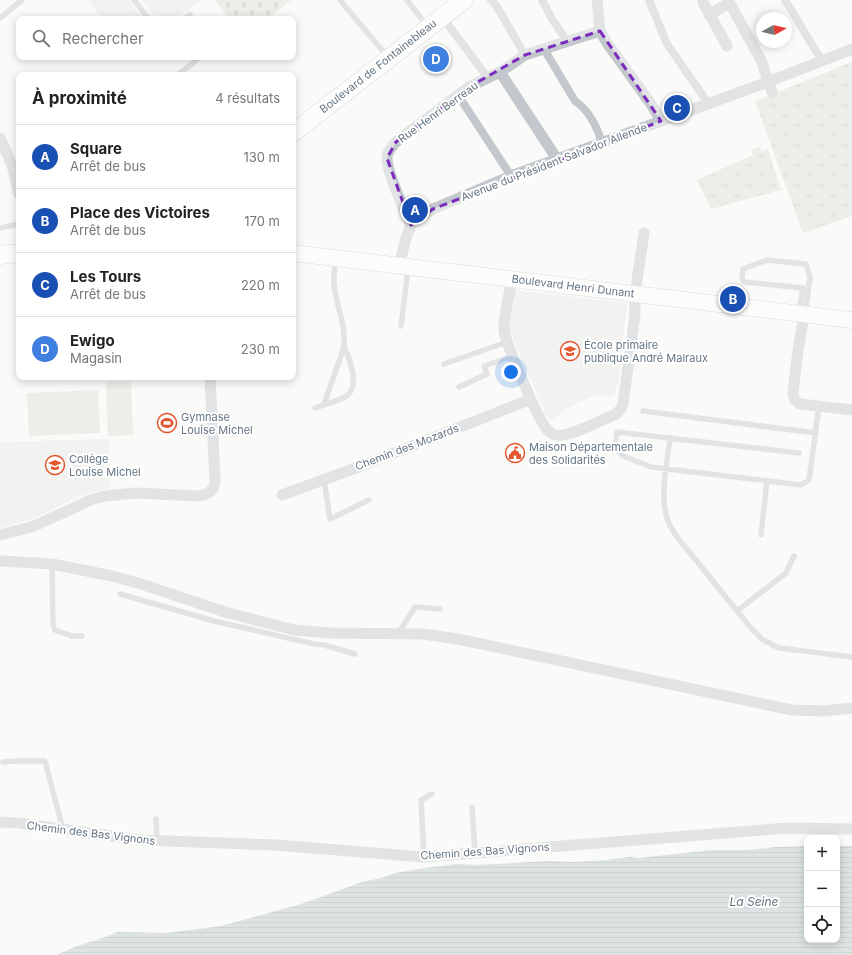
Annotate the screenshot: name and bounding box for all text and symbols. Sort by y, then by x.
north arrow [756,12,792,48]
search box [16,16,296,60]
street label: Boulevard de Fontainebleau [317,16,439,116]
icon: search [30,27,52,49]
text: Rechercher [62,29,144,48]
pin: D [423,44,449,74]
street label: Rue Henri Berreau [395,78,481,146]
text: À proximité [32,88,127,108]
text: 4 résultats [215,90,280,106]
pin: C [664,93,690,123]
street label: Avenue du Président Salvador Allende [459,120,649,204]
text: Square [70,139,122,158]
text: A [40,149,50,165]
text: 130 m [243,149,280,165]
text: Arrêt de bus [70,158,146,174]
pin: A [402,195,428,225]
text: Place des Victoires [70,203,210,222]
text: B [41,213,49,229]
text: 170 m [244,213,280,229]
text: Arrêt de bus [70,222,146,238]
text: Les Tours [70,267,141,286]
street label: Boulevard Henri Dunant [511,272,636,301]
text: C [40,277,50,293]
text: 220 m [241,277,280,293]
pin: B [720,284,746,314]
text: Arrêt de bus [70,286,146,302]
text: Ewigo [70,331,115,350]
place label: École primaire publique André Malraux [584,338,708,365]
school or university icon: École primaire publique André Malraux [559,340,581,362]
text: D [40,341,50,357]
text: 230 m [241,341,280,357]
text: Magasin [70,350,122,366]
your location [501,362,521,382]
place label: Gymnase Louise Michel [181,410,253,437]
sports icon: Gymnase Louise Michel [156,412,178,434]
street label: Chemin des Mozards [353,421,461,473]
place label: Maison Départementale des Solidarités [529,440,653,467]
public building icon: Maison Départementale des Solidarités [504,442,526,464]
place label: Collège Louise Michel [69,452,141,479]
school or university icon: Collège Louise Michel [44,454,66,476]
street label: Chemin des Bas Vignons [26,818,156,848]
map controls [804,835,840,943]
button: + [804,835,840,871]
street label: Chemin des Bas Vignons [420,839,550,863]
button: − [804,871,840,907]
water label: La Seine [729,894,779,909]
button: locate [804,907,840,943]

